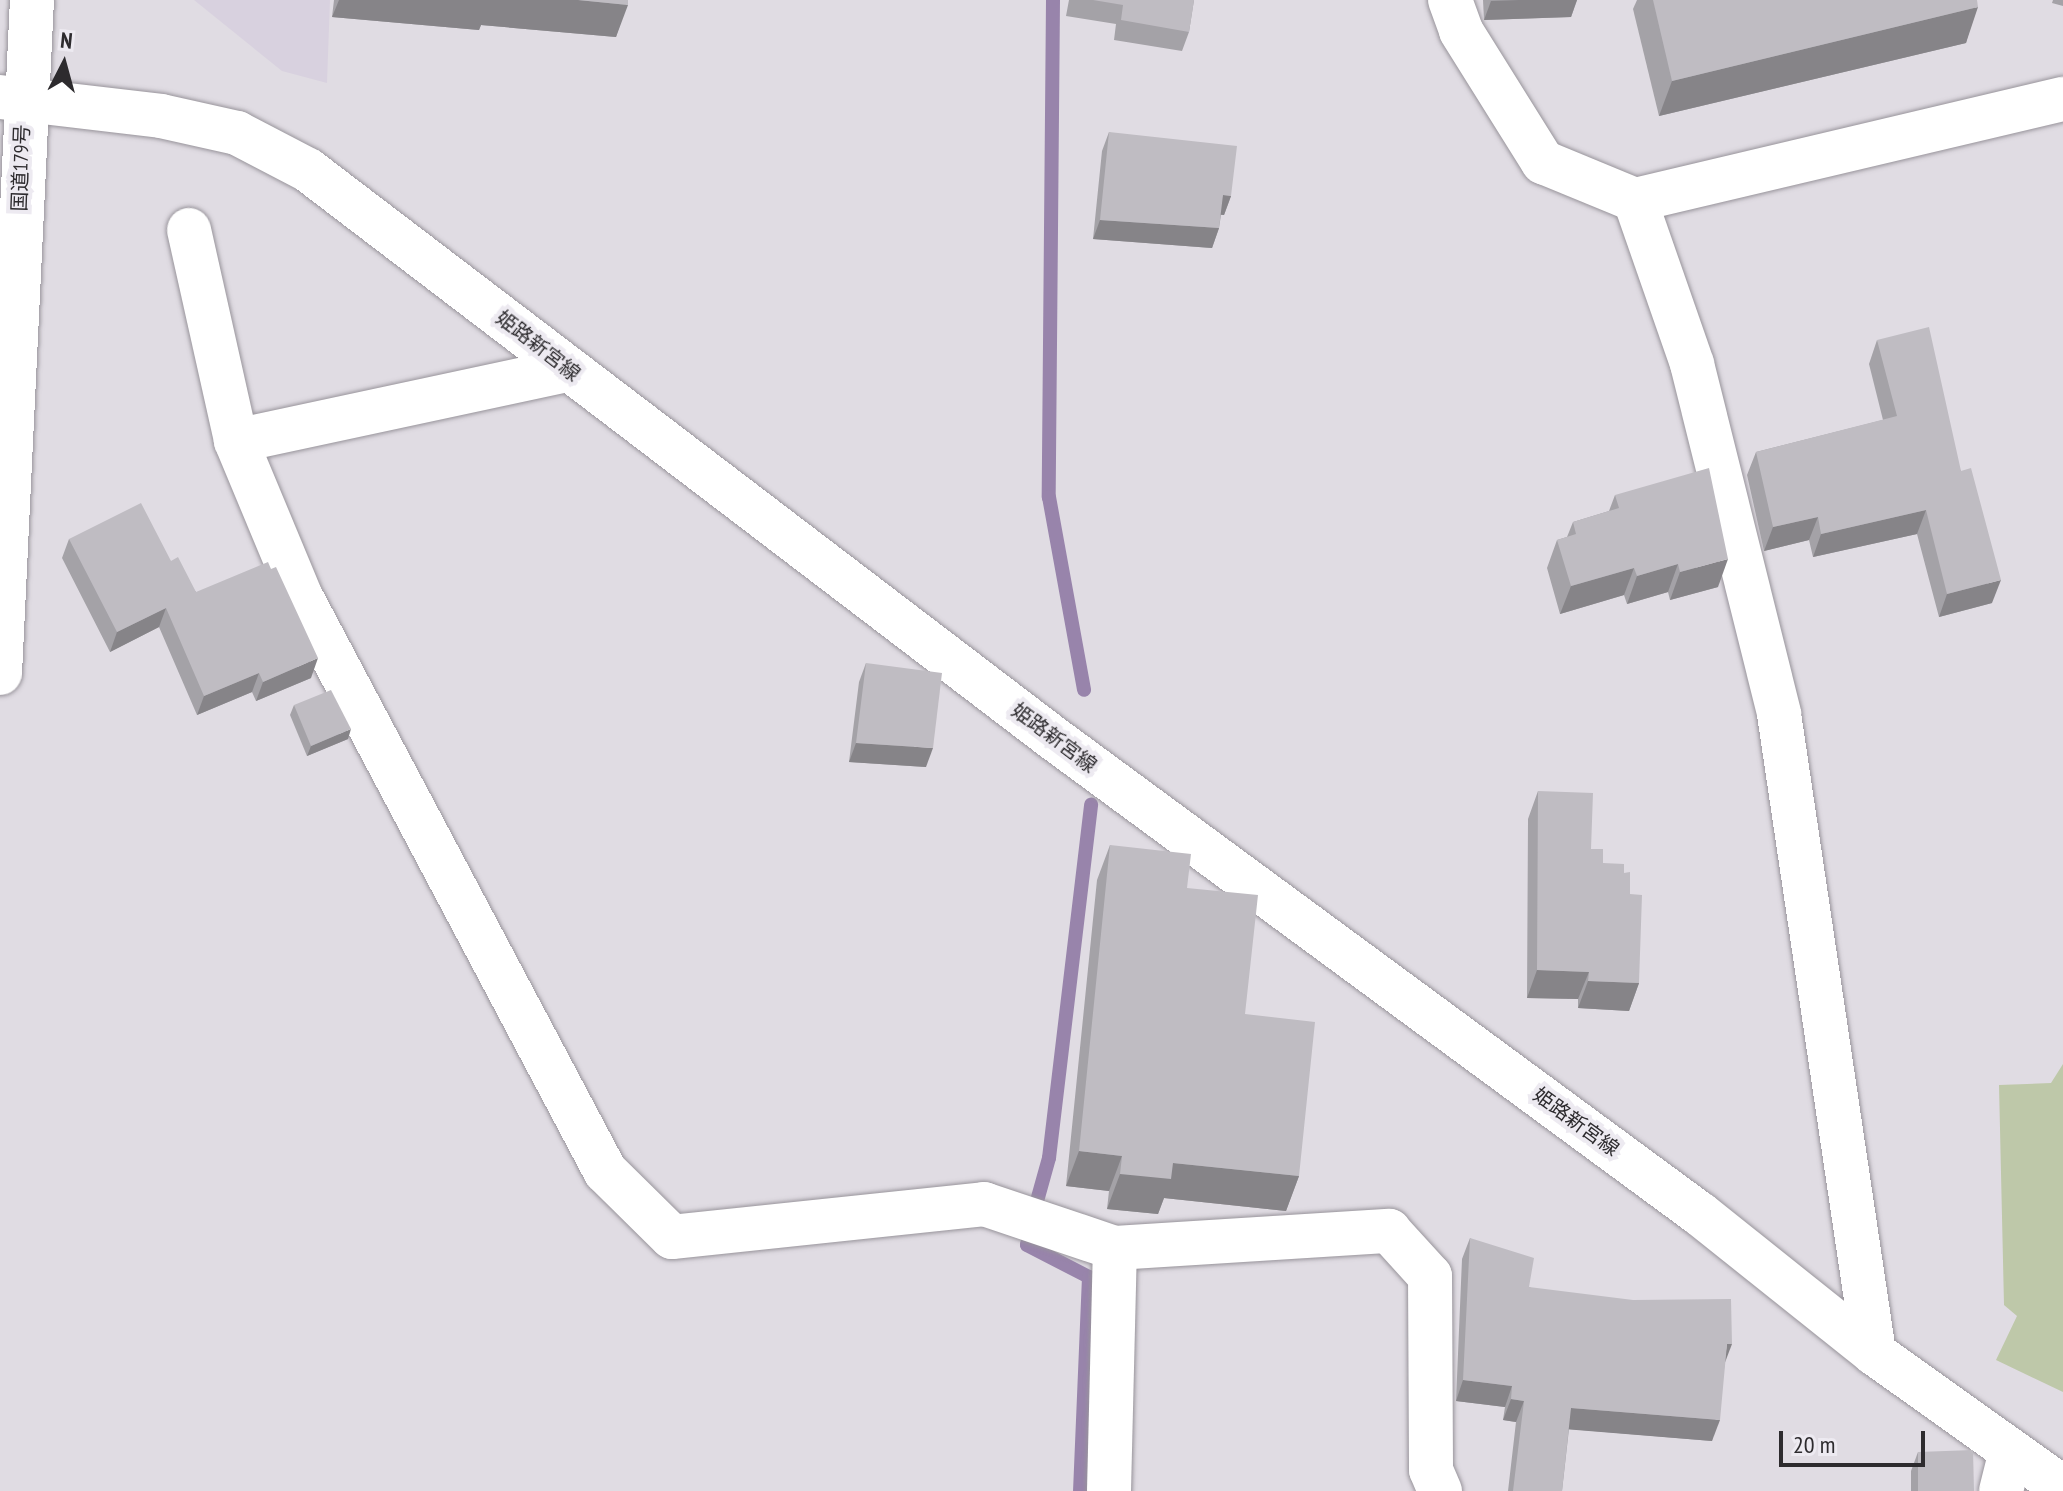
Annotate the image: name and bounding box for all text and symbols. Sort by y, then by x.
north arrow [24,24,104,104]
text: N [59,26,74,55]
street label: 国道179号 [7,124,35,212]
street label: 姫路新宮線 [491,306,585,386]
street label: 姫路新宮線 [1007,698,1101,778]
street label: 姫路新宮線 [1528,1083,1624,1161]
scale bar [1783,1415,1929,1465]
text: 20 m [1793,1429,1835,1460]

